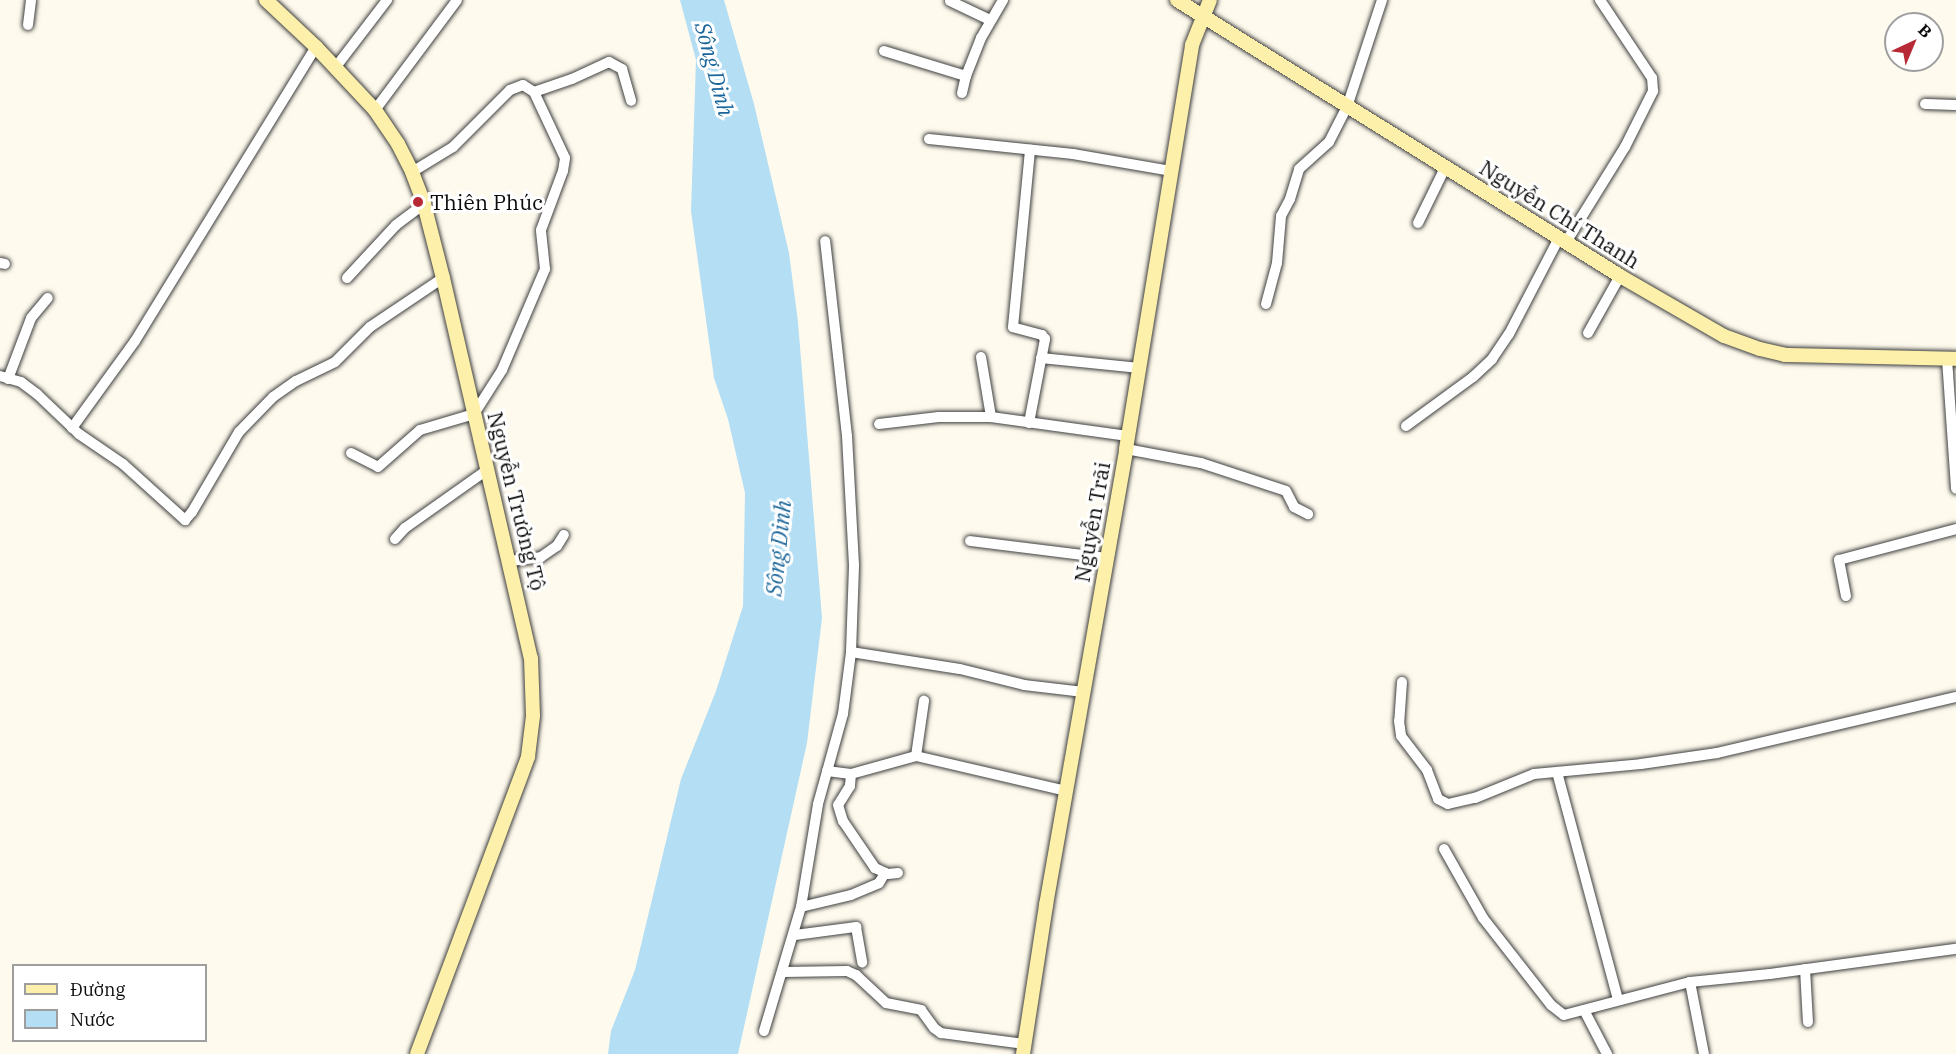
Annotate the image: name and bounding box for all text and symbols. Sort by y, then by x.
north arrow [1884,12,1944,72]
water label: Sông Dinh [690,19,740,119]
text: B [1914,19,1936,42]
street label: Nguyễn Chí Thanh [1475,155,1645,273]
place label: Thiên Phúc [430,189,543,215]
marker: Thiên Phúc [411,195,425,209]
street label: Nguyễn Trường Tộ [483,409,551,593]
street label: Nguyễn Trãi [1069,460,1115,584]
water label: Sông Dinh [760,499,796,597]
legend [12,964,207,1042]
text: Đường [70,978,125,1001]
text: Nước [70,1008,115,1031]

